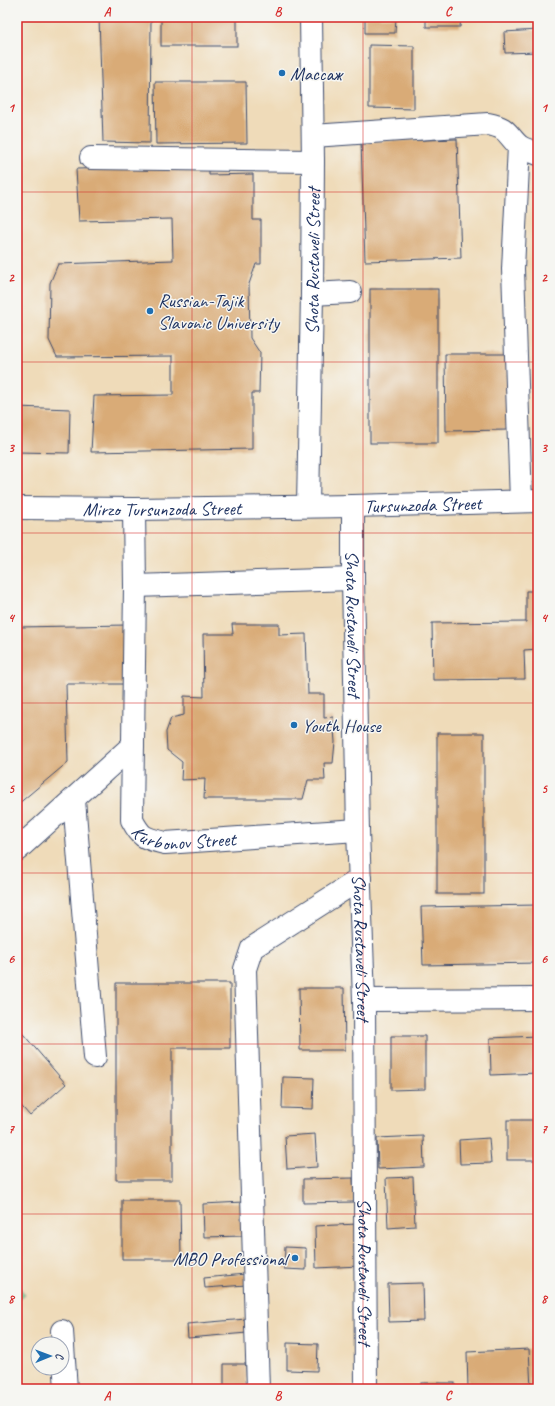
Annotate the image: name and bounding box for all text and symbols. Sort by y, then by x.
text: A [104,4,112,20]
text: B [275,4,283,20]
text: C [445,4,453,20]
place label: Массаж [290,62,344,86]
marker: Массаж [277,68,287,78]
text: 1 [8,100,16,116]
text: 1 [541,100,549,116]
street label: Shota Rustaveli Street [300,185,326,335]
text: 2 [8,270,15,286]
text: 2 [541,270,548,286]
place label: Russian-Tajik Slavonic University [158,289,280,335]
marker: Russian-Tajik Slavonic University [145,306,155,316]
text: 3 [8,440,15,456]
text: 3 [541,440,548,456]
street label: Tursunzoda Street [364,491,484,519]
street label: Mirzo Tursunzoda Street [83,497,243,522]
street label: Shota Rustaveli Street [340,551,366,700]
text: 4 [8,610,16,626]
text: 4 [541,610,549,626]
place label: Youth House [302,714,383,738]
marker: Youth House [289,720,299,730]
text: 5 [8,781,15,797]
text: 5 [541,781,548,797]
street label: Kurbonov Street [126,821,238,856]
street label: Shota Rustaveli Street [347,874,375,1024]
text: 6 [8,951,15,967]
text: 6 [541,951,548,967]
text: 7 [8,1121,15,1137]
text: 7 [541,1121,548,1137]
street label: Shota Rustaveli Street [352,1198,377,1348]
place label: MBO Professional [173,1247,291,1271]
marker: MBO Professional [290,1253,300,1263]
text: 8 [8,1291,16,1307]
text: 8 [541,1291,549,1307]
north arrow [30,1336,70,1376]
text: С [53,1353,67,1360]
text: A [104,1388,112,1404]
text: B [275,1388,283,1404]
text: C [445,1388,453,1404]

